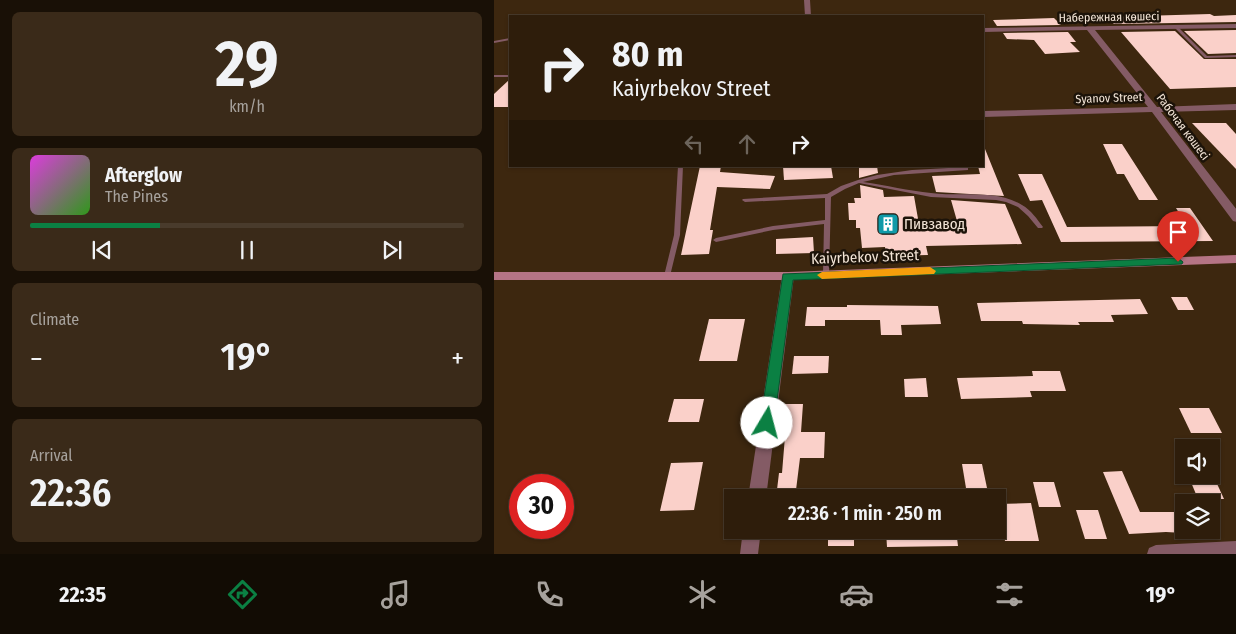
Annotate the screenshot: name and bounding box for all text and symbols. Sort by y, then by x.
street label: Набережная көшесі [1059,9,1159,25]
text: 29 [215,25,279,103]
text: 80 m [612,33,684,75]
icon: right [529,35,594,100]
text: Kaiyrbekov Street [612,75,770,102]
street label: Syanov Street [1075,90,1143,106]
street label: Рабочая көшесі [1154,91,1212,163]
text: km/h [229,97,265,116]
icon: left [680,130,708,158]
icon: ahead [733,130,761,158]
icon: right [786,130,814,158]
text: Afterglow [105,164,182,187]
text: The Pines [105,187,168,206]
pin [1157,211,1199,262]
building icon: Пивзавод [876,212,900,236]
place label: Пивзавод [904,215,965,233]
icon: arrive [1164,218,1192,246]
icon: previous [88,236,116,264]
icon: pause [233,236,261,264]
icon: next [378,236,406,264]
street label: Kaiyrbekov Street [811,246,919,268]
text: Climate [30,310,79,329]
text: 19° [220,334,273,380]
text: − [30,342,43,375]
text: + [451,342,464,375]
position arrow [740,396,792,448]
map controls [1175,439,1220,539]
button: sound [1175,439,1220,484]
text: Arrival [30,446,72,465]
text: 22:36 [30,470,111,516]
speed limit sign: 30 [509,474,574,539]
button: layers [1175,494,1220,539]
text: 22:36 · 1 min · 250 m [788,502,942,525]
icon: directions [225,577,260,612]
icon: music [378,577,413,612]
icon: phone [532,577,567,612]
icon: climate [685,577,720,612]
icon: car [839,577,874,612]
icon: filters [992,577,1027,612]
text: 22:35 [59,581,106,608]
text: 19° [1146,581,1177,608]

